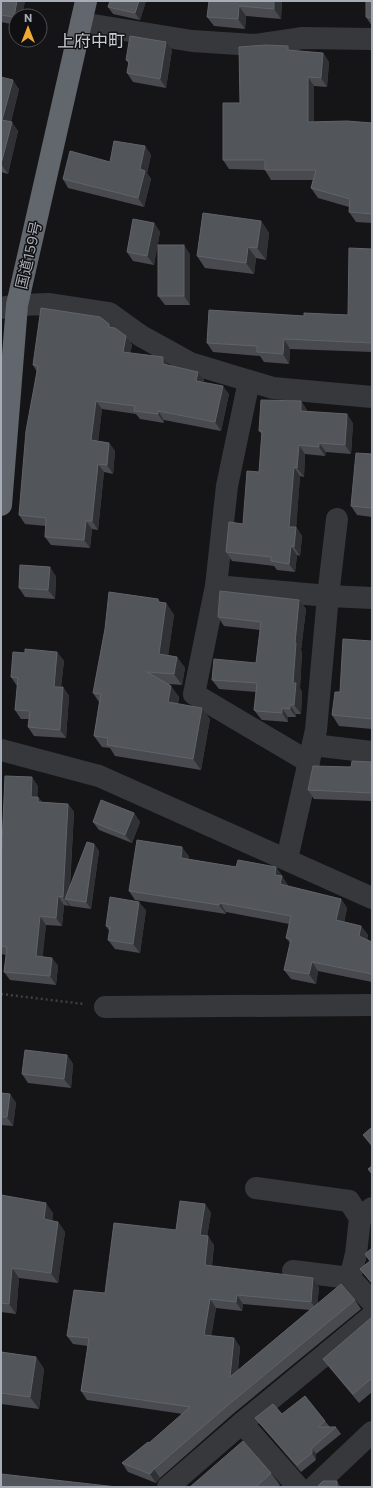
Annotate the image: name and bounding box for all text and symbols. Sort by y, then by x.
north arrow [8,8,48,48]
text: N [24,11,32,24]
district label: 上府中町 [57,30,125,51]
street label: 国道159号 [11,219,45,291]

